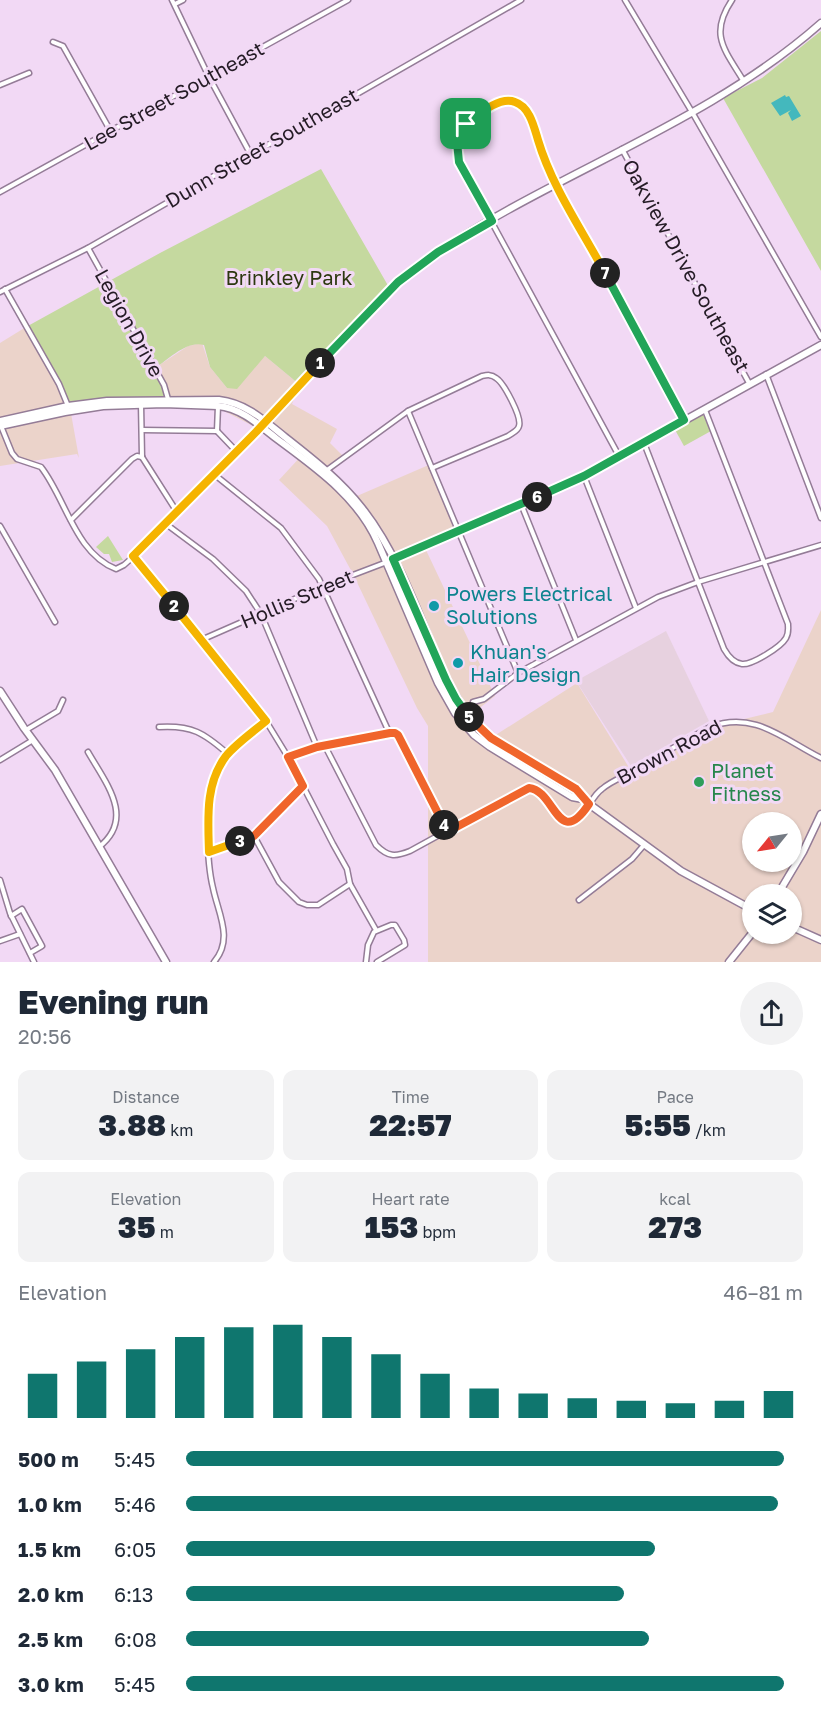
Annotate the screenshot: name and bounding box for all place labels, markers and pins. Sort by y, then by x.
pin [440,98,491,149]
pin: 7 [590,258,620,288]
pin: 1 [305,348,335,378]
pin: 6 [522,482,552,512]
place label: Powers Electrical Solutions [446,581,612,628]
pin: 2 [159,591,189,621]
marker: Powers Electrical Solutions [427,599,441,613]
place label: Khuan's Hair Design [470,639,581,686]
marker: Khuan's Hair Design [451,656,465,670]
pin: 5 [454,702,484,732]
place label: Planet Fitness [711,758,781,805]
marker: Planet Fitness [692,775,706,789]
pin: 4 [429,810,459,840]
pin: 3 [225,826,255,856]

